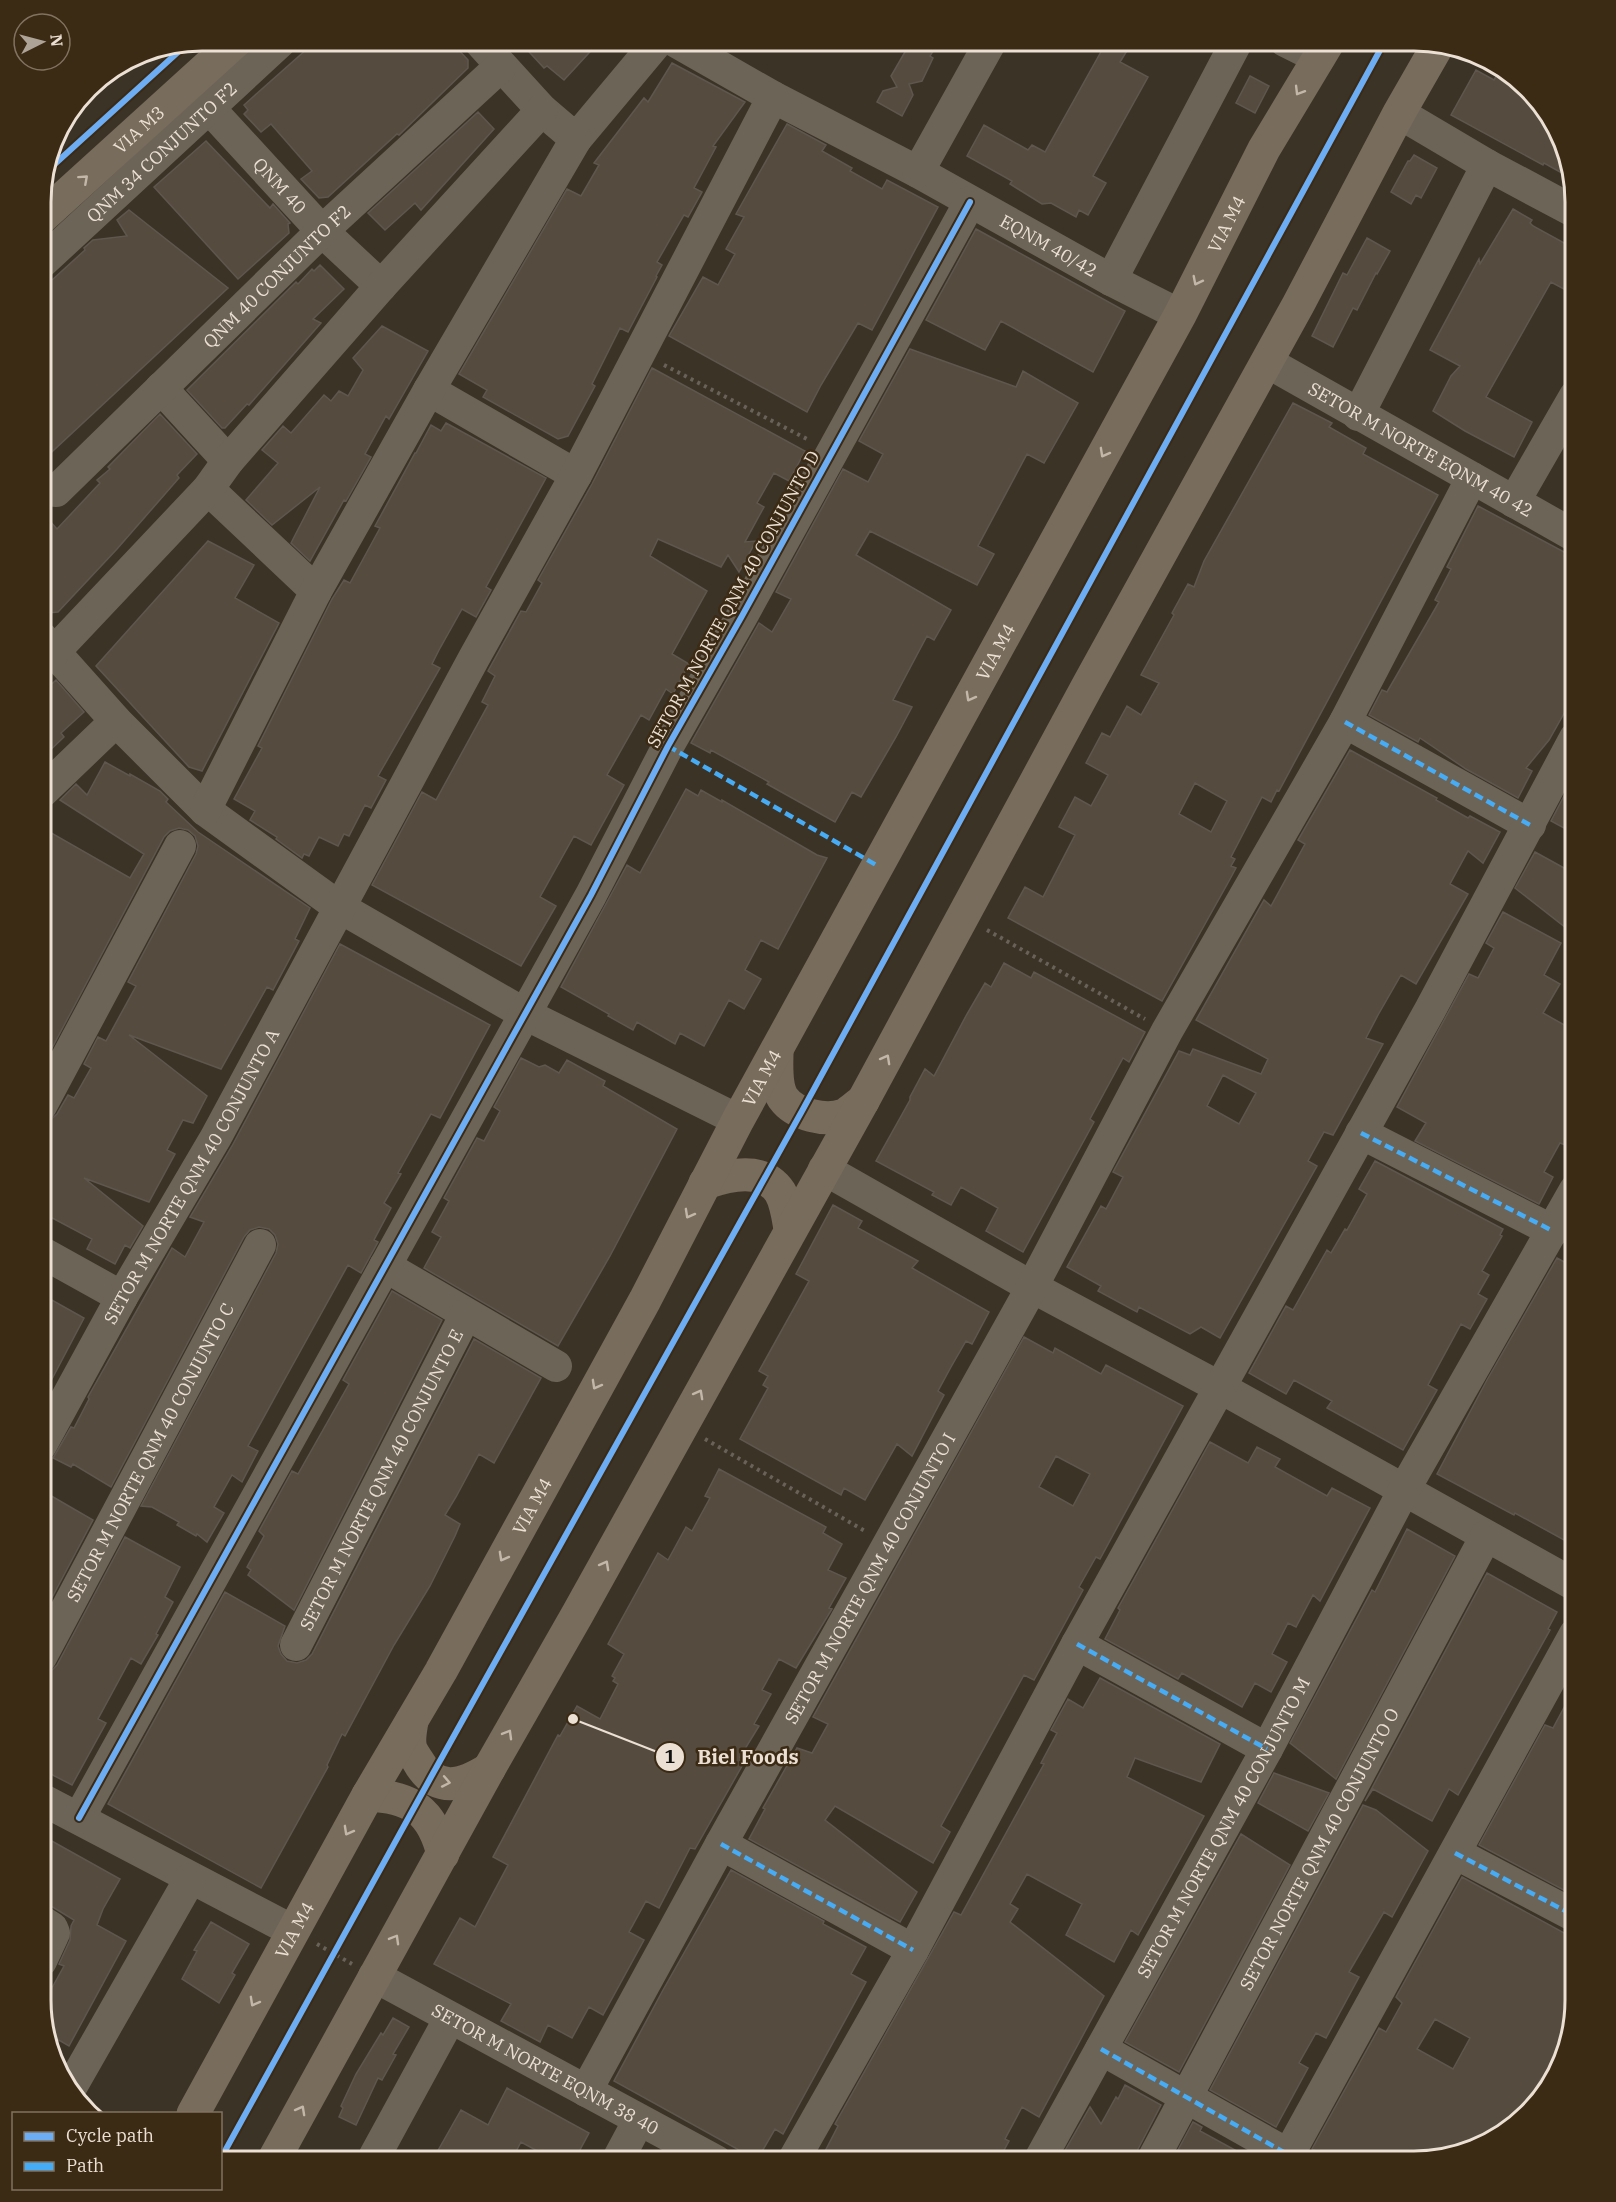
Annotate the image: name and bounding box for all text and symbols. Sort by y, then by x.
north arrow [12,12,72,72]
text: N [46,33,68,48]
street label: QNM 34 CONJUNTO F2 [81,76,242,227]
one-way arrow [1295,85,1307,95]
street label: VIA M3 [108,100,169,158]
street label: QNM 40 [248,152,312,218]
one-way arrow [77,175,88,186]
street label: VIA M4 [1202,192,1250,257]
street label: QNM 40 CONJUNTO F2 [198,199,355,353]
street label: EQNM 40/42 [996,209,1102,282]
one-way arrow [1193,275,1204,286]
street label: SETOR M NORTE EQNM 40 42 [1305,376,1538,522]
street label: SETOR M NORTE QNM 40 CONJUNTO D [641,446,825,752]
one-way arrow [1100,446,1111,457]
street label: VIA M4 [970,619,1020,684]
one-way arrow [965,691,977,701]
street label: SETOR M NORTE QNM 40 CONJUNTO A [98,1024,284,1328]
street label: VIA M4 [736,1045,786,1110]
one-way arrow [879,1054,890,1065]
one-way arrow [685,1207,696,1218]
street label: SETOR M NORTE QNM 40 CONJUNTO C [61,1299,239,1606]
street label: SETOR M NORTE QNM 40 CONJUNTO E [294,1325,468,1634]
one-way arrow [592,1379,604,1390]
one-way arrow [692,1390,703,1400]
street label: SETOR M NORTE QNM 40 CONJUNTO I [779,1428,960,1728]
street label: VIA M4 [507,1474,557,1538]
one-way arrow [499,1550,510,1561]
one-way arrow [597,1561,609,1571]
street label: SETOR M NORTE QNM 40 CONJUNTO M [1131,1673,1315,1982]
street label: SETOR NORTE QNM 40 CONJUNTO O [1234,1704,1404,1994]
one-way arrow [501,1730,513,1741]
callout: Biel Foods [655,1738,811,1776]
text: Biel Foods [697,1743,799,1770]
text: 1 [665,1745,676,1768]
one-way arrow [441,1776,451,1788]
one-way arrow [344,1825,355,1835]
street label: VIA M4 [269,1898,319,1962]
one-way arrow [388,1935,399,1945]
one-way arrow [250,1996,261,2006]
street label: SETOR M NORTE EQNM 38 40 [428,1998,663,2139]
one-way arrow [294,2106,305,2116]
legend [12,2112,222,2190]
text: Cycle path [66,2124,154,2147]
text: Path [66,2154,104,2177]

